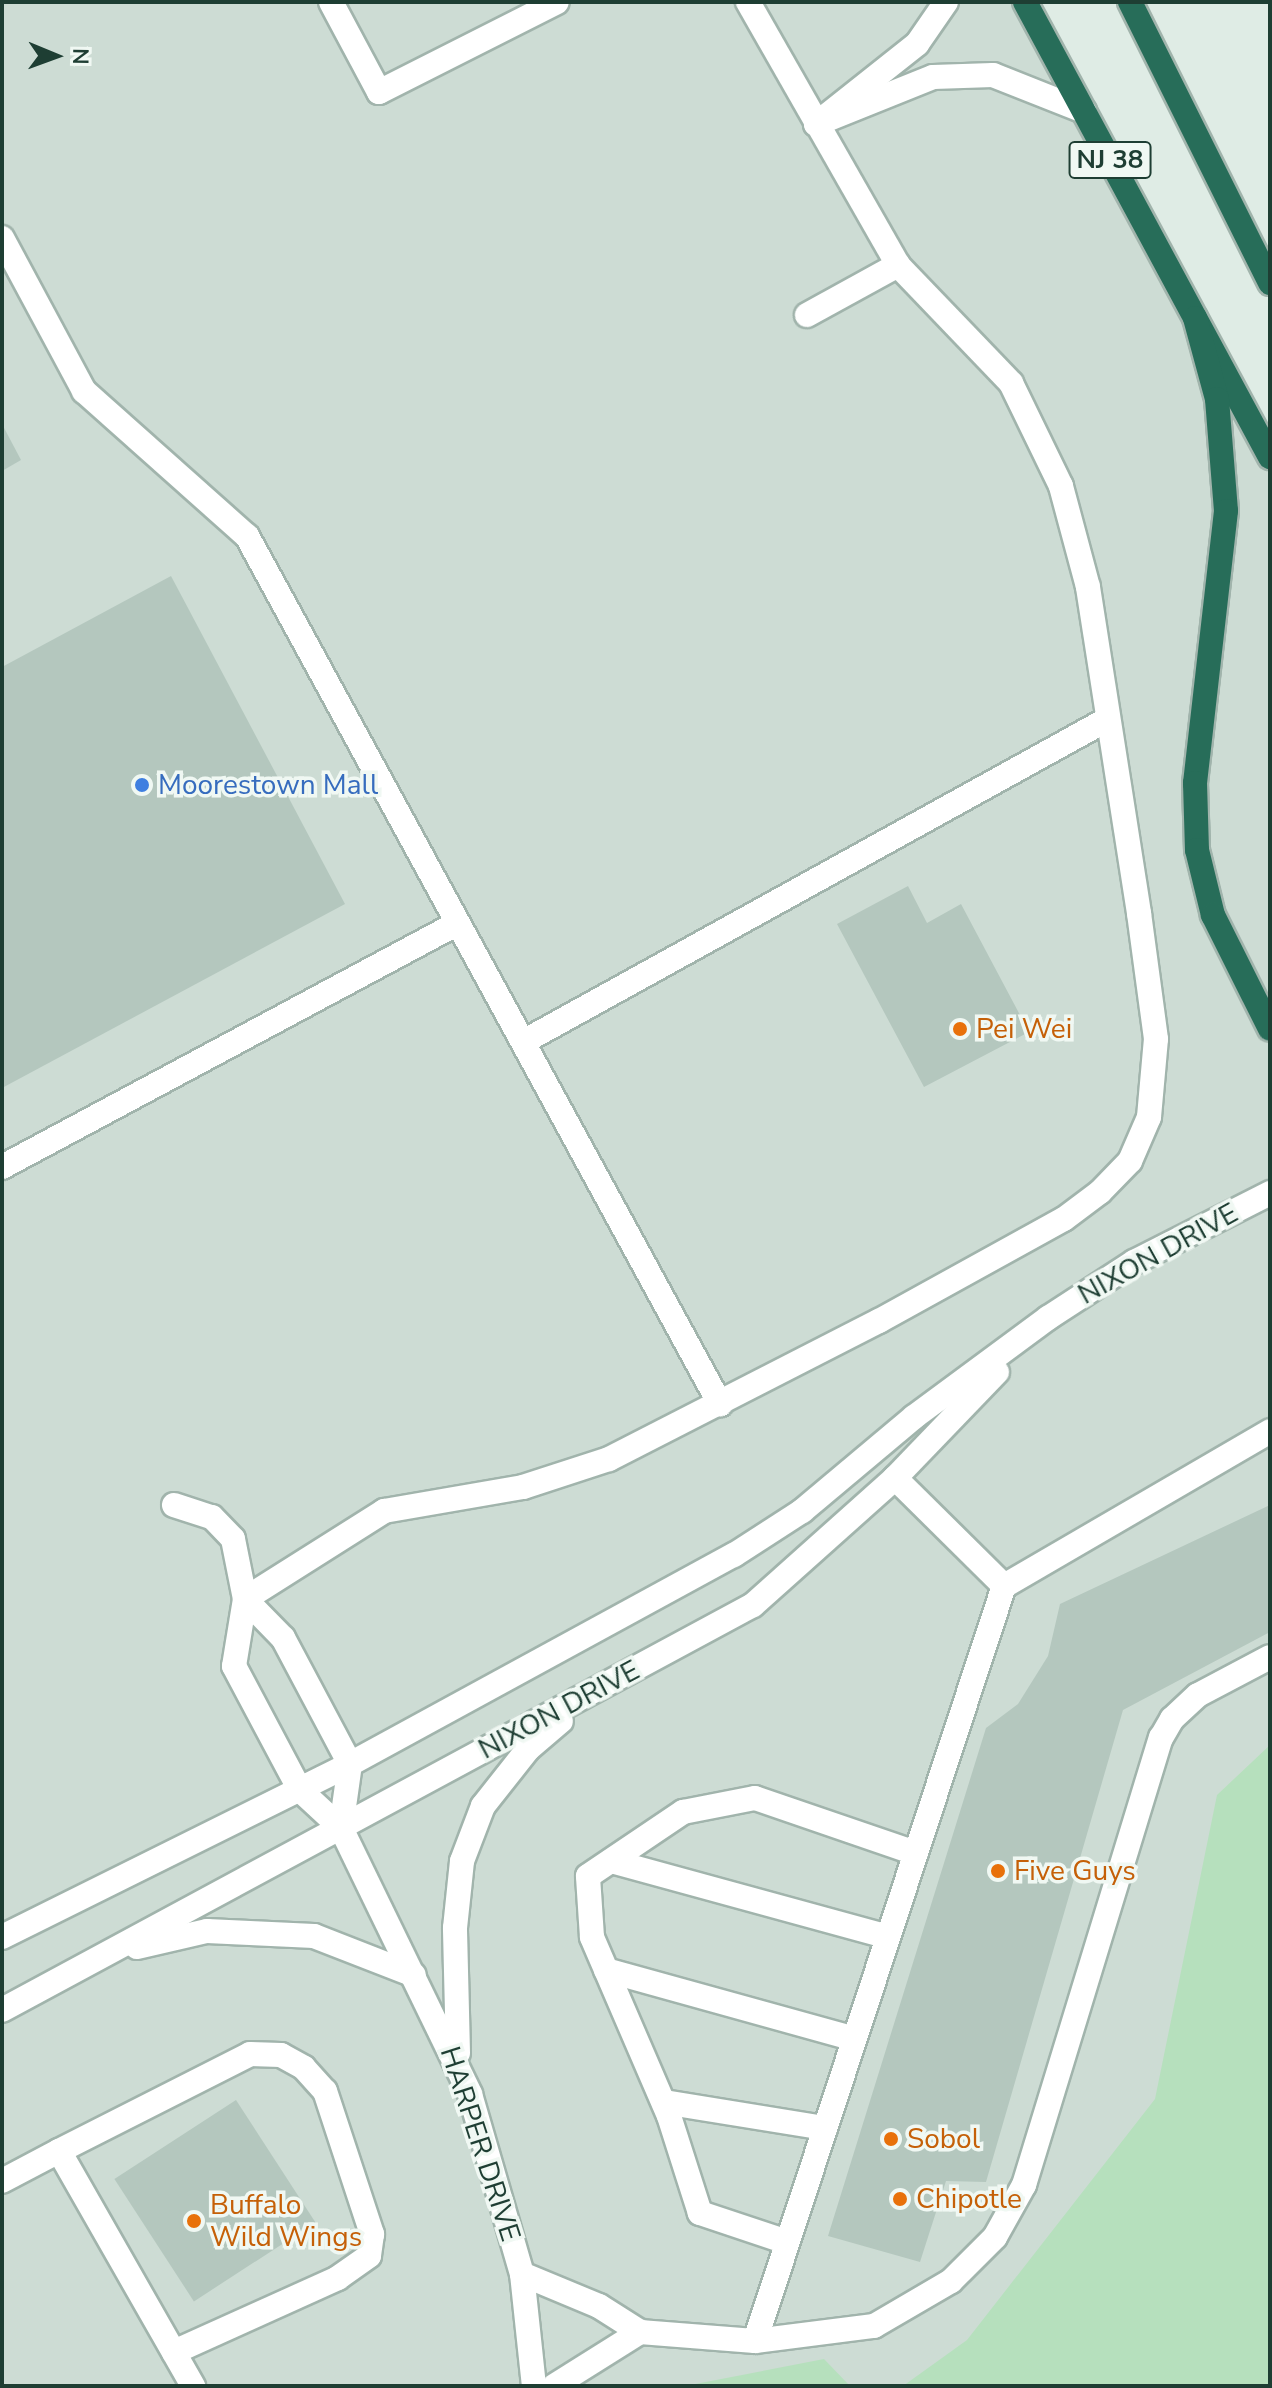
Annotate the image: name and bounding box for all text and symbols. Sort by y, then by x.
north arrow [16,16,96,96]
text: N [65,48,95,65]
road number: NJ 38 [1068,138,1152,182]
place label: Moorestown Mall [158,768,378,802]
marker: Moorestown Mall [133,776,151,794]
place label: Pei Wei [976,1012,1072,1046]
marker: Pei Wei [951,1020,969,1038]
street label: NIXON DRIVE [1072,1196,1244,1312]
street label: NIXON DRIVE [473,1654,645,1766]
place label: Five Guys [1014,1854,1136,1888]
marker: Five Guys [989,1862,1007,1880]
street label: HARPER DRIVE [433,2042,527,2246]
place label: Sobol [907,2122,980,2156]
marker: Sobol [882,2130,900,2148]
place label: Chipotle [916,2182,1022,2216]
place label: Buffalo Wild Wings [210,2188,362,2254]
marker: Chipotle [891,2190,909,2208]
marker: Buffalo Wild Wings [185,2212,203,2230]

